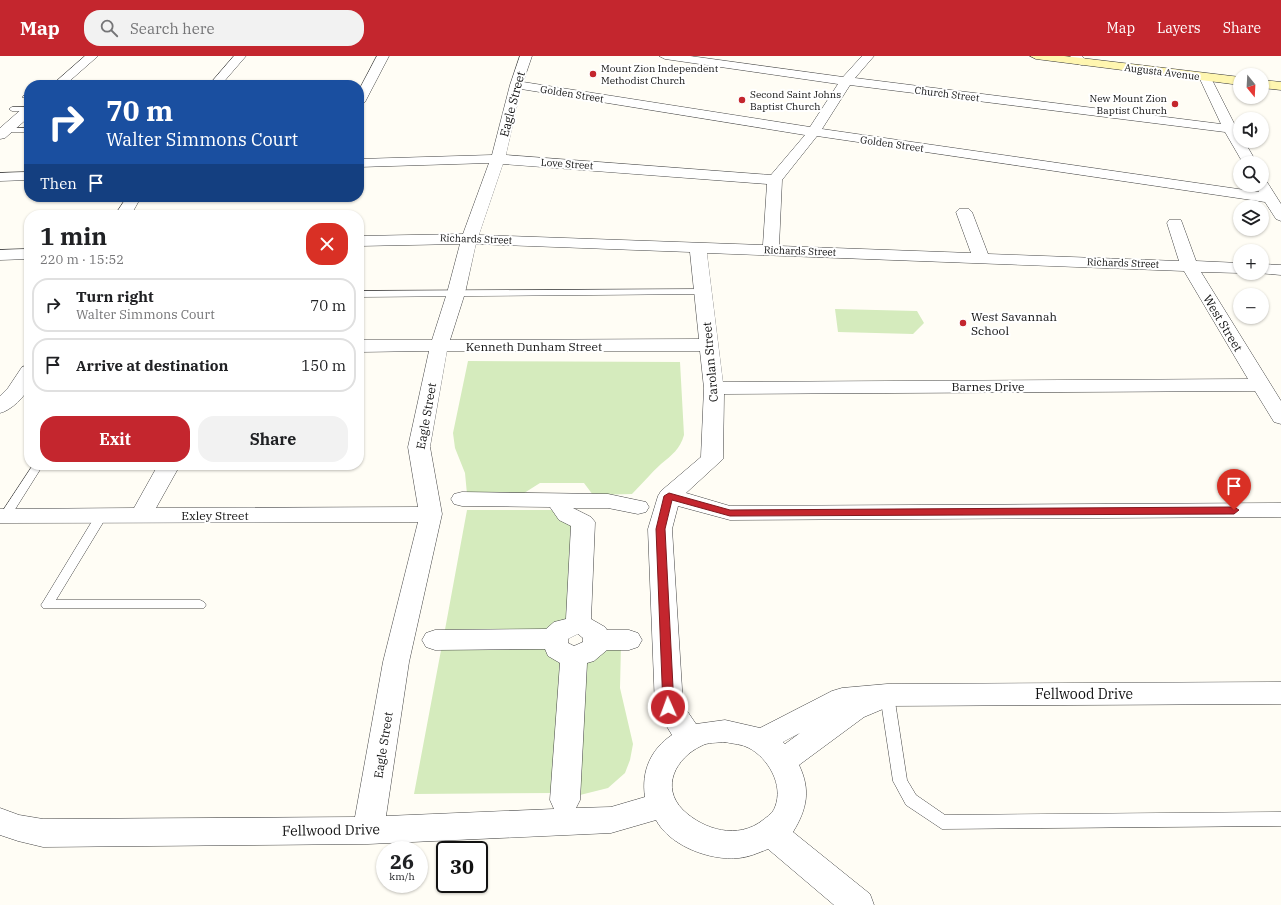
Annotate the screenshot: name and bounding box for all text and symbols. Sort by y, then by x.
search box [84,10,364,46]
text: Map [20,16,60,40]
icon: search [98,17,120,39]
text: Search here [130,19,214,38]
text: Map [1107,19,1135,37]
text: Layers [1157,19,1201,37]
text: Share [1223,19,1261,37]
street label: Augusta Avenue [1124,61,1200,83]
place label: Mount Zion Independent Methodist Church [601,62,719,87]
north arrow [1233,68,1269,104]
map controls [1233,68,1269,324]
marker: Mount Zion Independent Methodist Church [588,69,598,79]
street label: Eagle Street [496,70,528,138]
street label: Golden Street [539,83,605,106]
street label: Church Street [914,84,981,104]
place label: Second Saint Johns Baptist Church [750,88,841,113]
text: 70 m [106,92,173,129]
place label: New Mount Zion Baptist Church [1089,92,1168,117]
marker: Second Saint Johns Baptist Church [737,95,747,105]
icon: right [40,96,92,148]
marker: New Mount Zion Baptist Church [1170,99,1180,109]
button: sound [1233,112,1269,148]
text: Walter Simmons Court [106,128,298,151]
street label: Golden Street [859,133,925,155]
street label: Love Street [540,156,594,172]
button: search [1233,156,1269,192]
icon: arrive [85,172,107,194]
text: Then [40,174,77,193]
button: layers [1233,200,1269,236]
text: 1 min [40,220,107,252]
button: close [306,223,348,265]
street label: Richards Street [440,231,513,247]
street label: Richards Street [764,243,837,259]
button: + [1233,244,1269,280]
text: 220 m · 15:52 [40,251,124,268]
street label: Richards Street [1087,255,1160,271]
text: Turn right [76,287,154,306]
button: − [1233,288,1269,324]
street label: West Street [1200,292,1246,354]
icon: right [42,294,64,316]
text: 70 m [310,296,346,315]
text: Walter Simmons Court [76,306,215,323]
place label: West Savannah School [971,309,1057,338]
marker: West Savannah School [958,318,968,328]
street label: Carolan Street [699,321,721,403]
street label: Kenneth Dunham Street [466,339,602,354]
icon: arrive [42,354,64,376]
text: Arrive at destination [76,356,228,375]
text: 150 m [301,356,346,375]
street label: Barnes Drive [952,379,1024,394]
street label: Eagle Street [413,382,439,450]
button: Exit [40,416,190,462]
button: Share [198,416,348,462]
pin [1217,469,1251,510]
icon: arrive [1223,475,1245,497]
street label: Exley Street [181,508,249,523]
street label: Fellwood Drive [1035,685,1133,703]
position arrow [647,686,689,728]
street label: Eagle Street [370,711,396,779]
street label: Fellwood Drive [282,820,380,840]
speed limit sign: 30 [436,841,488,893]
text: 26 [390,848,414,875]
text: km/h [389,870,415,883]

